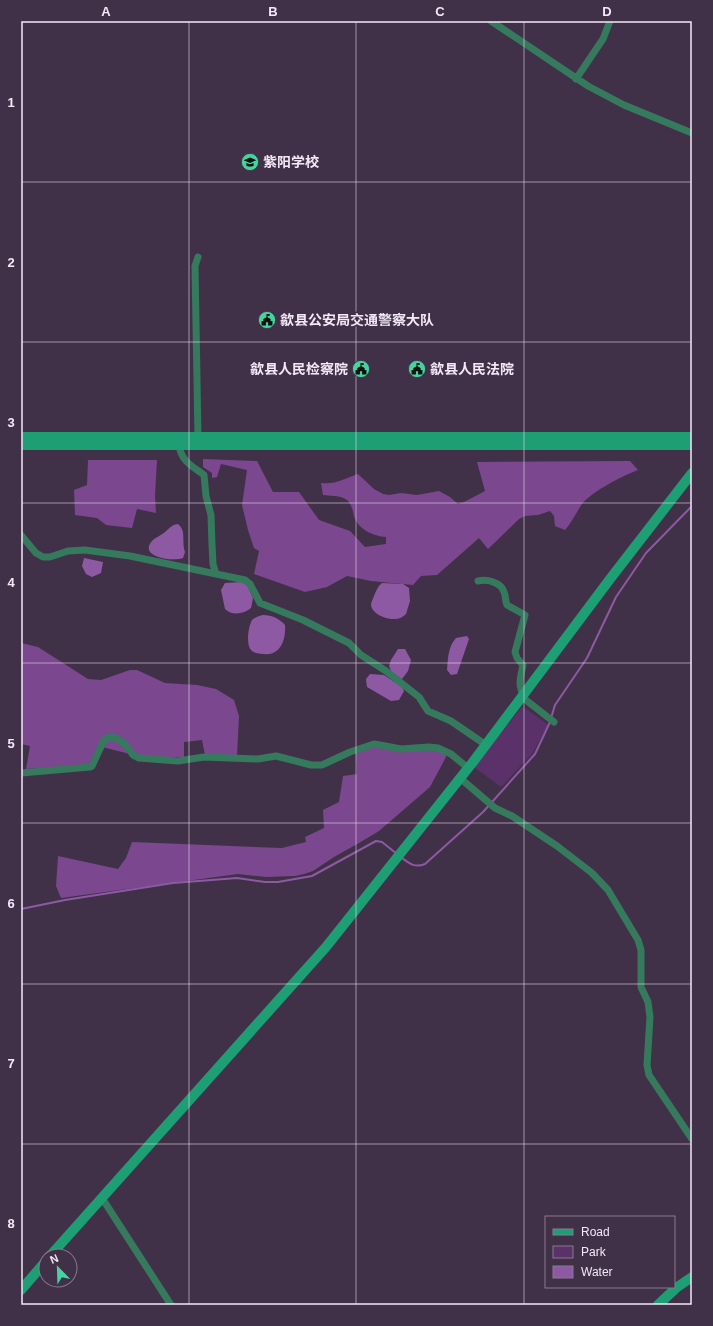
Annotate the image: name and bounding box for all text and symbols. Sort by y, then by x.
text: A [101,4,111,19]
text: B [268,4,278,19]
text: C [435,4,445,19]
text: D [602,4,612,19]
text: 1 [7,95,15,110]
school or university icon: 紫阳学校 [240,152,260,172]
place label: 紫阳学校 [263,154,319,170]
text: 2 [7,255,15,270]
public building icon: 歙县公安局交通警察大队 [257,310,277,330]
place label: 歙县公安局交通警察大队 [280,312,434,328]
public building icon: 歙县人民检察院 [351,359,371,379]
public building icon: 歙县人民法院 [407,359,427,379]
place label: 歙县人民检察院 [250,361,348,377]
place label: 歙县人民法院 [430,361,514,377]
text: 3 [7,415,15,430]
text: 4 [7,575,15,590]
text: 5 [7,736,15,751]
text: 6 [7,896,15,911]
text: 7 [7,1056,15,1071]
text: 8 [7,1216,15,1231]
legend [545,1216,675,1288]
text: Road [581,1225,610,1239]
text: Park [581,1245,607,1259]
north arrow [38,1248,78,1288]
text: N [48,1252,60,1266]
text: Water [581,1265,613,1279]

